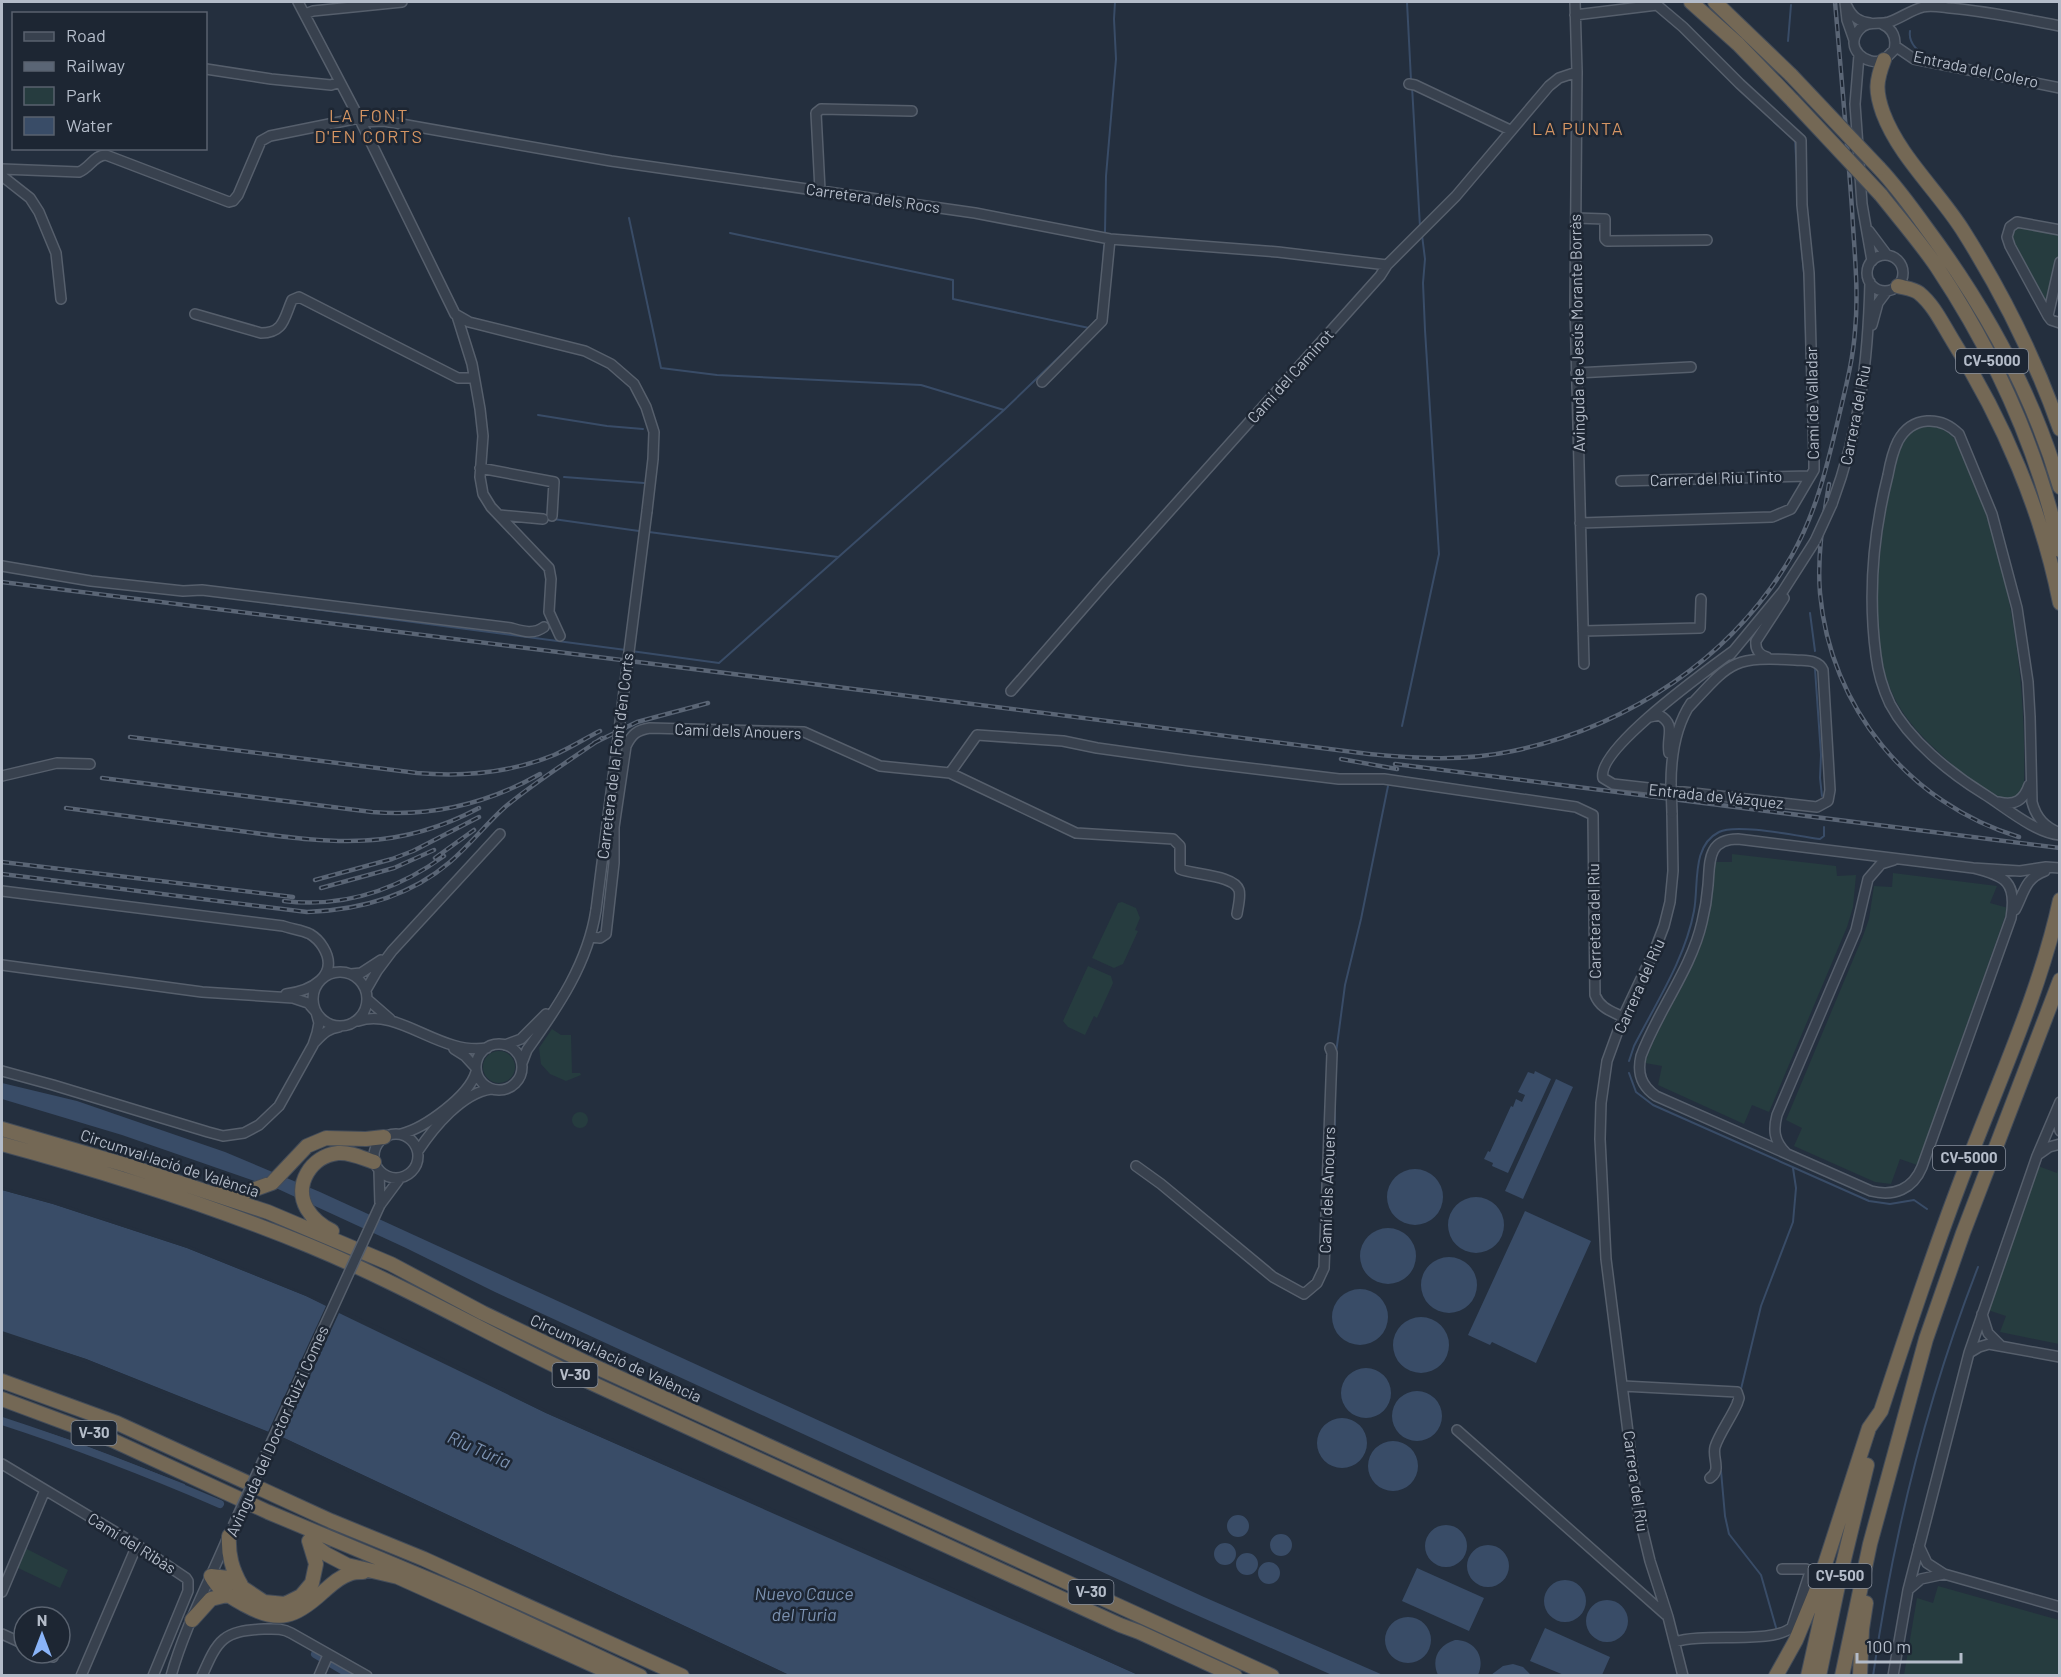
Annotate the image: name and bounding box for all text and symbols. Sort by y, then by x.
legend [12,12,207,150]
text: Road [66,24,106,46]
street label: Entrada del Colero [1912,46,2040,91]
text: Railway [66,54,125,76]
text: Park [66,84,101,106]
district label: LA FONT D'EN CORTS [315,104,424,147]
text: Water [66,114,113,136]
district label: LA PUNTA [1532,117,1624,139]
street label: Carretera dels Rocs [805,179,941,216]
street label: Avinguda de Jesús Morante Borràs [1565,214,1588,452]
street label: Camí del Caminot [1242,325,1337,427]
street label: Camí de Valladar [1801,346,1822,460]
road number: CV-5000 [1956,349,2028,373]
street label: Carrera del Riu [1835,363,1874,467]
street label: Carrer del Riu Tinto [1649,466,1783,489]
street label: Carretera de la Font d'en Corts [592,652,637,860]
street label: Camí dels Anouers [674,719,802,742]
street label: Entrada de Vázquez [1648,779,1785,812]
street label: Carretera del Riu [1583,863,1604,979]
street label: Carrera del Riu [1609,936,1668,1036]
street label: Circumval·lació de València [78,1125,262,1200]
street label: Camí dels Anouers [1315,1126,1338,1254]
road number: CV-5000 [1933,1146,2005,1170]
street label: Circumval·lació de València [528,1309,705,1406]
street label: Avinguda del Doctor Ruiz i Comes [221,1322,332,1539]
road number: V-30 [552,1363,598,1387]
road number: V-30 [72,1421,116,1445]
water label: Riu Túria [444,1425,514,1473]
street label: Carrera del Riu [1620,1429,1653,1533]
street label: Camí del Ribàs [85,1508,180,1577]
road number: CV-500 [1808,1564,1872,1588]
road number: V-30 [1068,1580,1114,1604]
water label: Nuevo Cauce del Turia [755,1582,853,1625]
north arrow [12,1605,72,1665]
text: N [37,1610,47,1629]
scale bar [1857,1626,1960,1664]
text: 100 m [1866,1635,1911,1657]

